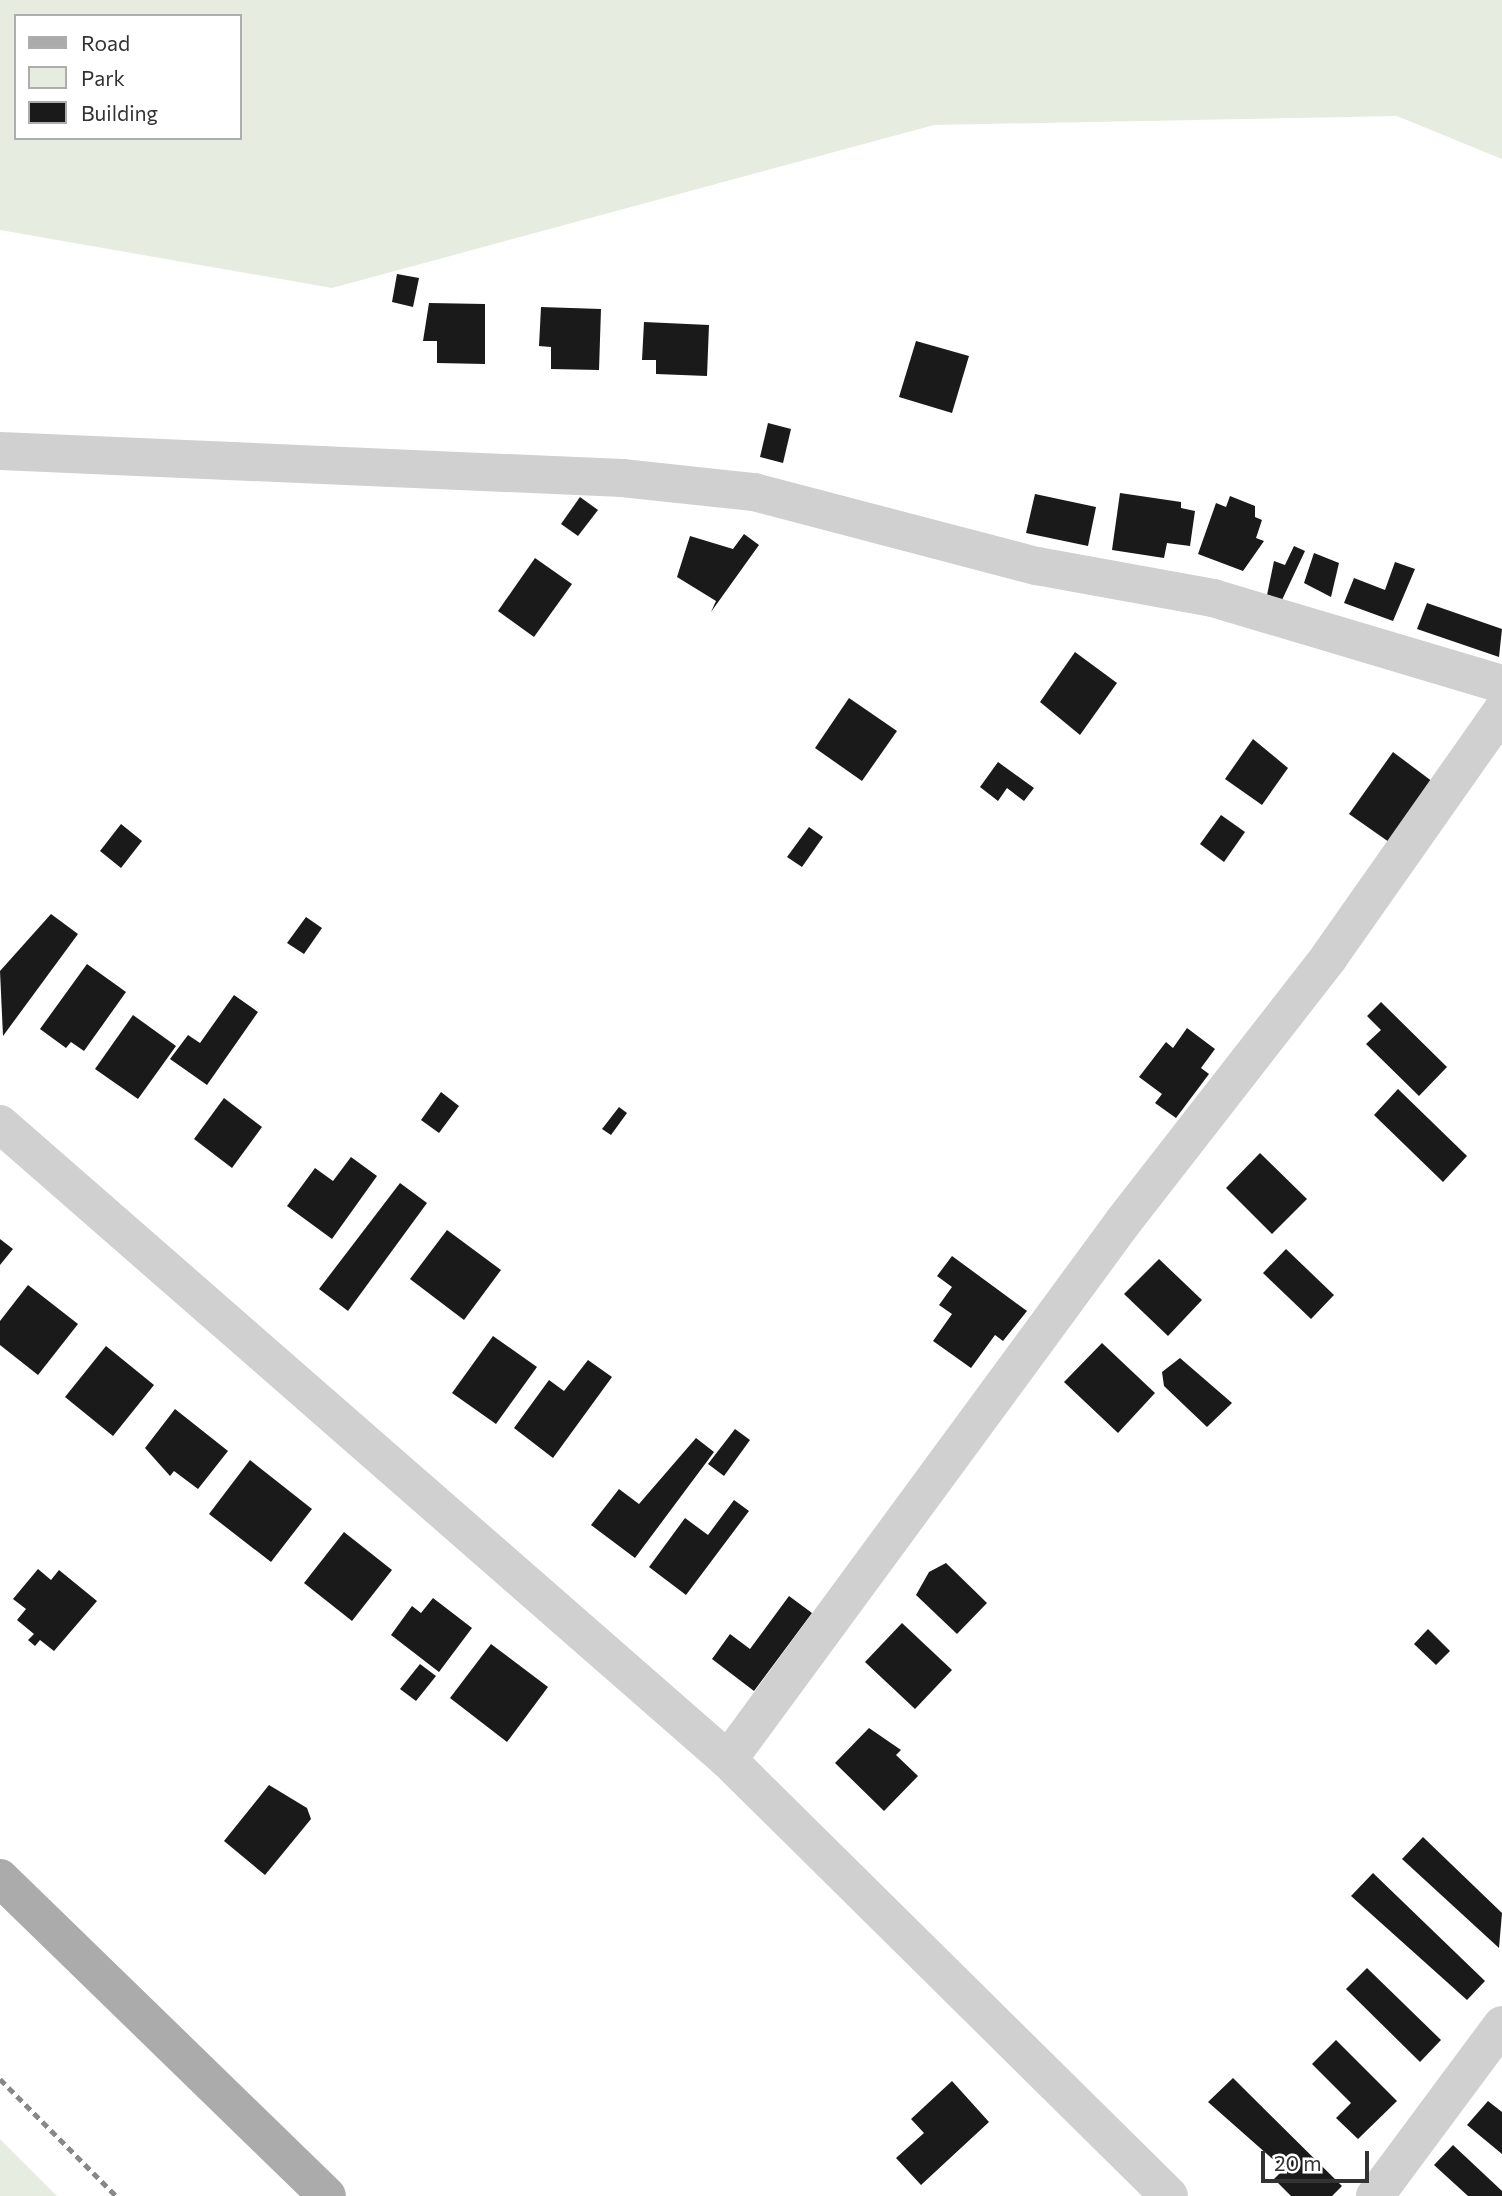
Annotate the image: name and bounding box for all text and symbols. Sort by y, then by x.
legend [14,14,242,140]
text: Road [81,30,130,55]
text: Park [81,65,125,90]
text: Building [81,100,158,125]
scale bar [1264,2136,1372,2180]
text: 20 m [1274,2150,1322,2175]

